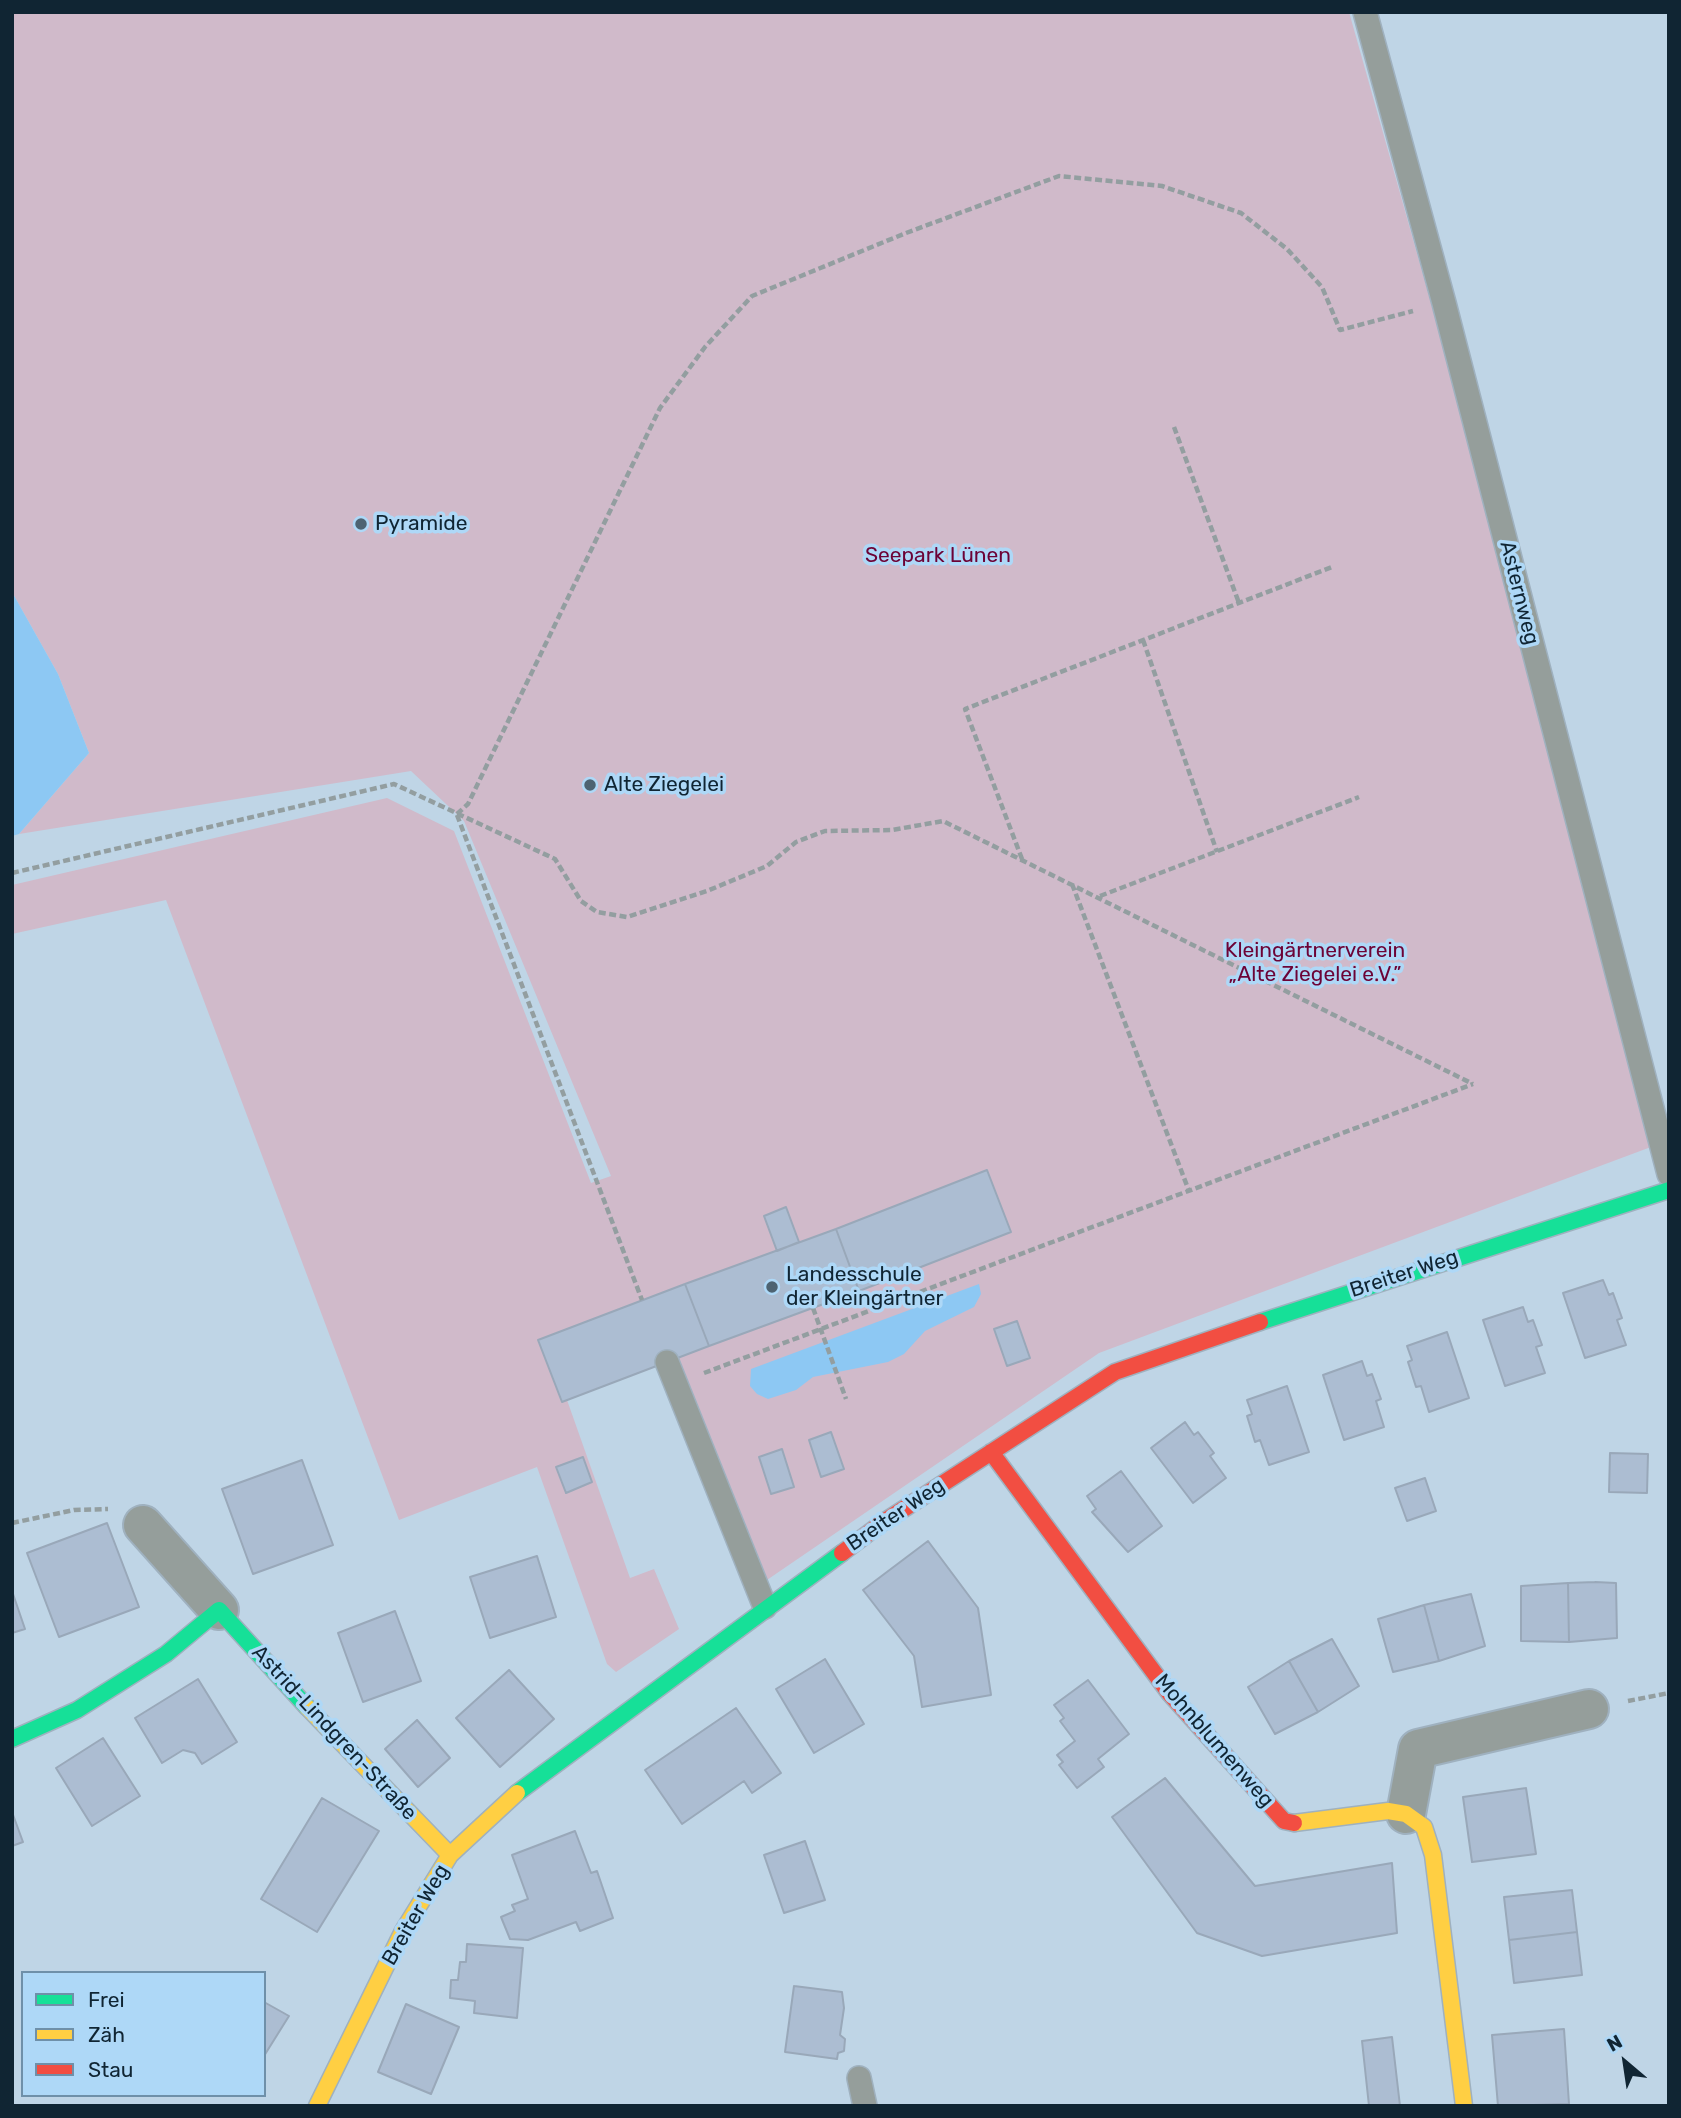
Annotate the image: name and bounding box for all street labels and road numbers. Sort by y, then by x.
street label: Asternweg [1494,538,1544,648]
street label: Breiter Weg [1347,1245,1461,1303]
street label: Breiter Weg [842,1473,950,1557]
street label: Astrid-Lindgren-Straße [246,1640,422,1826]
street label: Mohnblumenweg [1149,1669,1279,1813]
street label: Breiter Weg [377,1860,455,1970]

